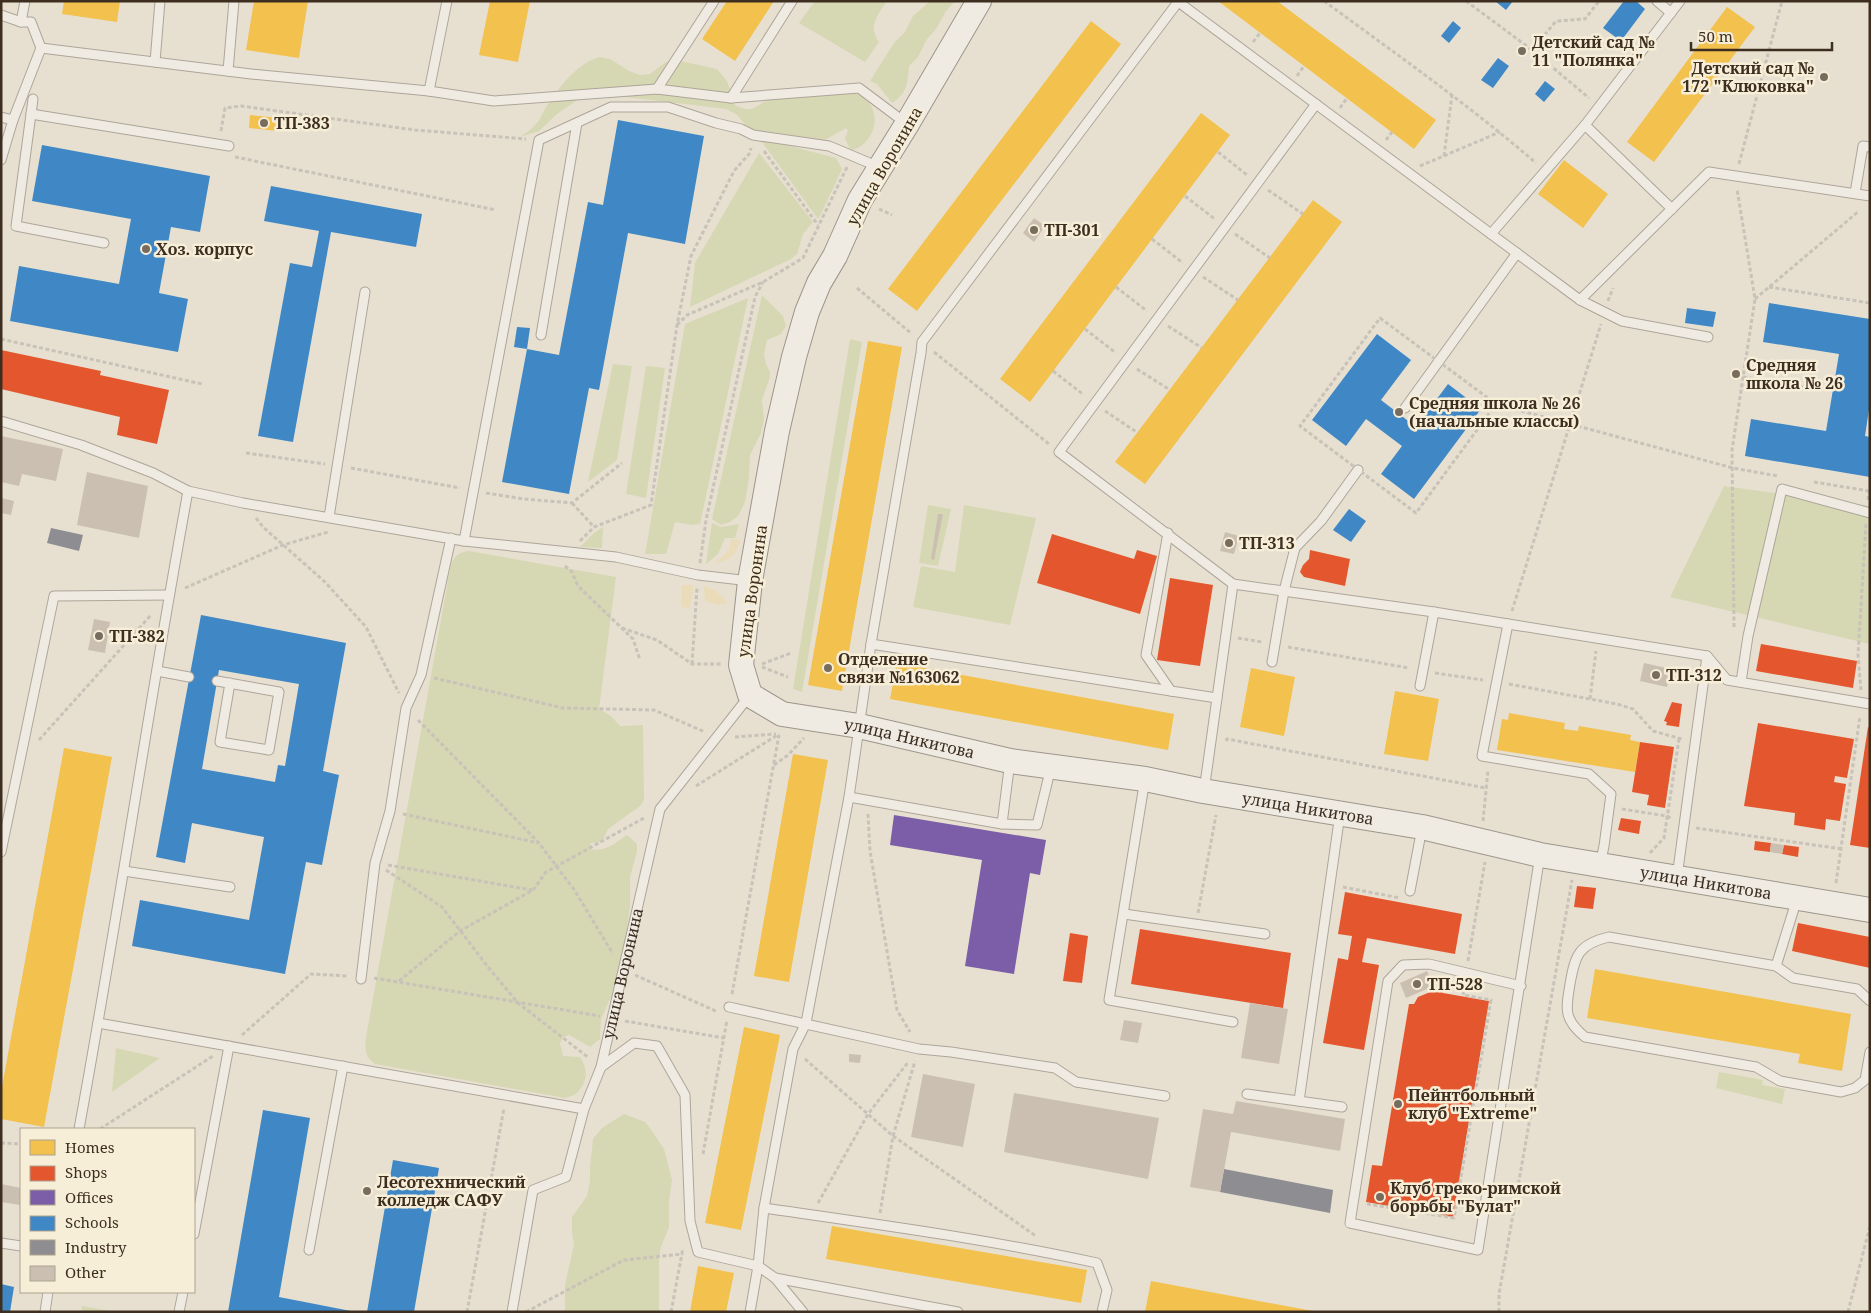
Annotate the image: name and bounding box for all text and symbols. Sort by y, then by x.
scale bar [1691,20,1832,52]
text: 50 m [1698,26,1733,46]
place label: Детский сад № 11 "Полянка" [1532,31,1655,71]
marker: Детский сад № 11 "Полянка" [1516,45,1528,57]
place label: Детский сад № 172 "Клюковка" [1682,57,1815,97]
marker: Детский сад № 172 "Клюковка" [1818,71,1830,83]
street label: улица Воронина [841,102,927,230]
place label: ТП-383 [274,112,330,134]
marker: ТП-383 [258,117,270,129]
place label: ТП-301 [1044,219,1100,241]
marker: ТП-301 [1028,224,1040,236]
place label: Хоз. корпус [156,238,253,260]
marker: Хоз. корпус [140,243,152,255]
place label: Средняя школа № 26 [1746,354,1843,394]
marker: Средняя школа № 26 [1730,368,1742,380]
place label: Средняя школа № 26 (начальные классы) [1409,392,1580,432]
marker: Средняя школа № 26 (начальные классы) [1393,406,1405,418]
street label: улица Воронина [732,523,772,659]
place label: ТП-313 [1239,532,1295,554]
marker: ТП-313 [1223,537,1235,549]
place label: ТП-382 [109,625,165,647]
marker: ТП-382 [93,630,105,642]
place label: Отделение связи №163062 [838,648,960,688]
marker: Отделение связи №163062 [822,662,834,674]
place label: ТП-312 [1666,664,1722,686]
marker: ТП-312 [1650,669,1662,681]
street label: улица Никитова [843,713,977,763]
street label: улица Никитова [1241,787,1376,830]
street label: улица Никитова [1638,861,1773,904]
street label: улица Воронина [597,905,648,1041]
place label: ТП-528 [1427,973,1483,995]
marker: ТП-528 [1411,978,1423,990]
place label: Пейнтбольный клуб "Extreme" [1408,1084,1537,1124]
marker: Пейнтбольный клуб "Extreme" [1392,1098,1404,1110]
legend [20,1128,195,1293]
text: Homes [65,1137,115,1157]
text: Shops [65,1162,108,1182]
place label: Лесотехнический колледж САФУ [377,1171,526,1211]
place label: Клуб греко-римской борьбы "Булат" [1390,1177,1561,1217]
marker: Лесотехнический колледж САФУ [361,1185,373,1197]
text: Offices [65,1187,114,1207]
marker: Клуб греко-римской борьбы "Булат" [1374,1191,1386,1203]
text: Schools [65,1212,119,1232]
text: Industry [65,1237,127,1257]
text: Other [65,1262,106,1282]

